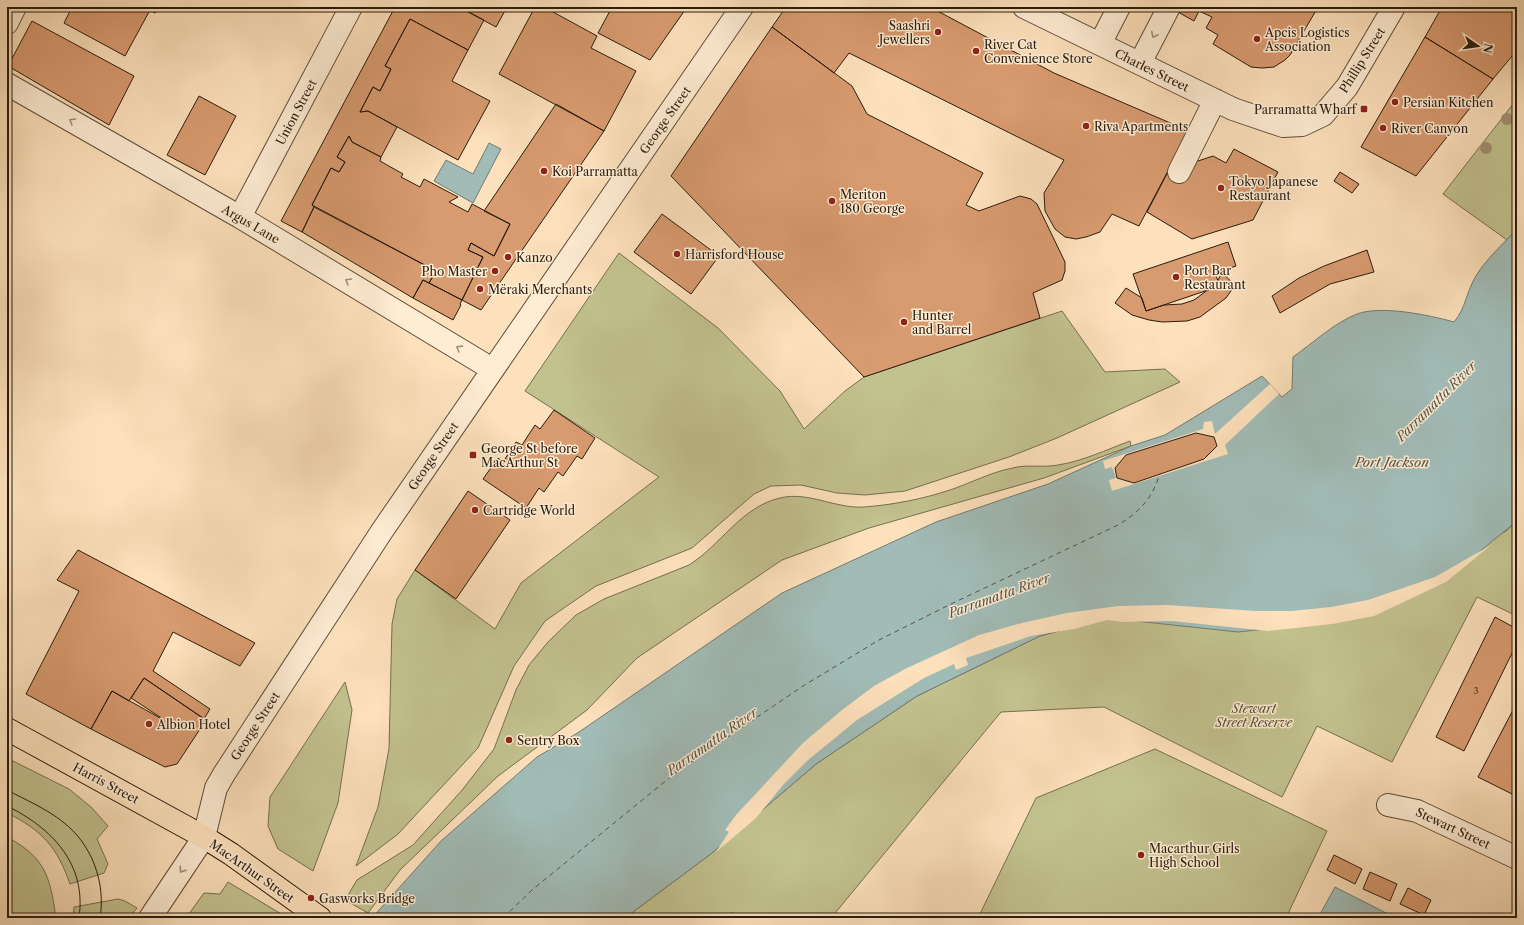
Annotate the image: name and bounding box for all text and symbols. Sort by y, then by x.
place label: Saashri Jewellers [877,18,930,47]
street label: Phillip Street [1336,24,1388,96]
place label: Apcis Logistics Association [1264,25,1349,54]
north arrow [1458,26,1498,66]
marker: Saashri Jewellers [933,27,943,37]
one-way arrow [1151,31,1159,38]
marker: Apcis Logistics Association [1252,34,1262,44]
place label: River Cat Convenience Store [984,37,1093,66]
text: N [1480,42,1496,55]
marker: River Cat Convenience Store [971,46,981,56]
street label: Charles Street [1112,46,1192,95]
street label: Union Street [272,76,320,147]
street label: George Street [636,83,694,157]
place label: Persian Kitchen [1403,95,1494,110]
marker: Persian Kitchen [1390,97,1400,107]
place label: Parramatta Wharf [1254,102,1358,117]
marker: Parramatta Wharf [1359,104,1369,114]
one-way arrow [69,118,76,125]
place label: Riva Apartments [1094,119,1188,134]
marker: Riva Apartments [1081,121,1091,131]
place label: River Canyon [1391,121,1469,136]
marker: River Canyon [1378,123,1388,133]
place label: Koi Parramatta [552,164,639,179]
marker: Koi Parramatta [539,166,549,176]
place label: Tokyo Japanese Restaurant [1229,174,1318,203]
marker: Tokyo Japanese Restaurant [1216,183,1226,193]
place label: Meriton 180 George [840,187,905,216]
marker: Meriton 180 George [827,196,837,206]
street label: Argus Lane [218,201,283,247]
place label: Harrisford House [685,247,784,262]
marker: Harrisford House [672,249,682,259]
place label: Kanzo [516,250,553,265]
marker: Kanzo [503,252,513,262]
place label: Port Bar Restaurant [1184,263,1246,292]
place label: Pho Master [421,264,487,279]
marker: Pho Master [490,266,500,276]
marker: Port Bar Restaurant [1171,272,1181,282]
one-way arrow [345,279,352,286]
place label: Mëraki Merchants [488,282,592,297]
marker: Mëraki Merchants [475,284,485,294]
place label: Hunter and Barrel [912,308,972,337]
marker: Hunter and Barrel [899,317,909,327]
one-way arrow [456,345,463,353]
water label: Parramatta River [1392,357,1480,445]
street label: George Street [405,418,462,493]
place label: George St before MacArthur St [481,441,578,470]
marker: George St before MacArthur St [468,450,478,460]
water label: Port Jackson [1354,454,1429,470]
place label: Cartridge World [483,503,576,518]
marker: Cartridge World [470,505,480,515]
water label: Parramatta River [945,569,1053,621]
house number: 3 [1473,684,1479,697]
street label: George Street [227,688,283,763]
park label: Stewart Street Reserve [1215,701,1294,730]
water label: Parramatta River [663,703,761,779]
place label: Albion Hotel [156,717,231,732]
marker: Albion Hotel [144,719,154,729]
place label: Sentry Box [517,733,580,748]
marker: Sentry Box [504,735,514,745]
street label: Harris Street [70,759,142,807]
street label: Stewart Street [1413,804,1493,852]
street label: MacArthur Street [207,836,298,906]
place label: Macarthur Girls High School [1149,841,1239,870]
marker: Macarthur Girls High School [1136,850,1146,860]
one-way arrow [179,866,187,873]
place label: Gasworks Bridge [319,891,415,906]
marker: Gasworks Bridge [306,893,316,903]

